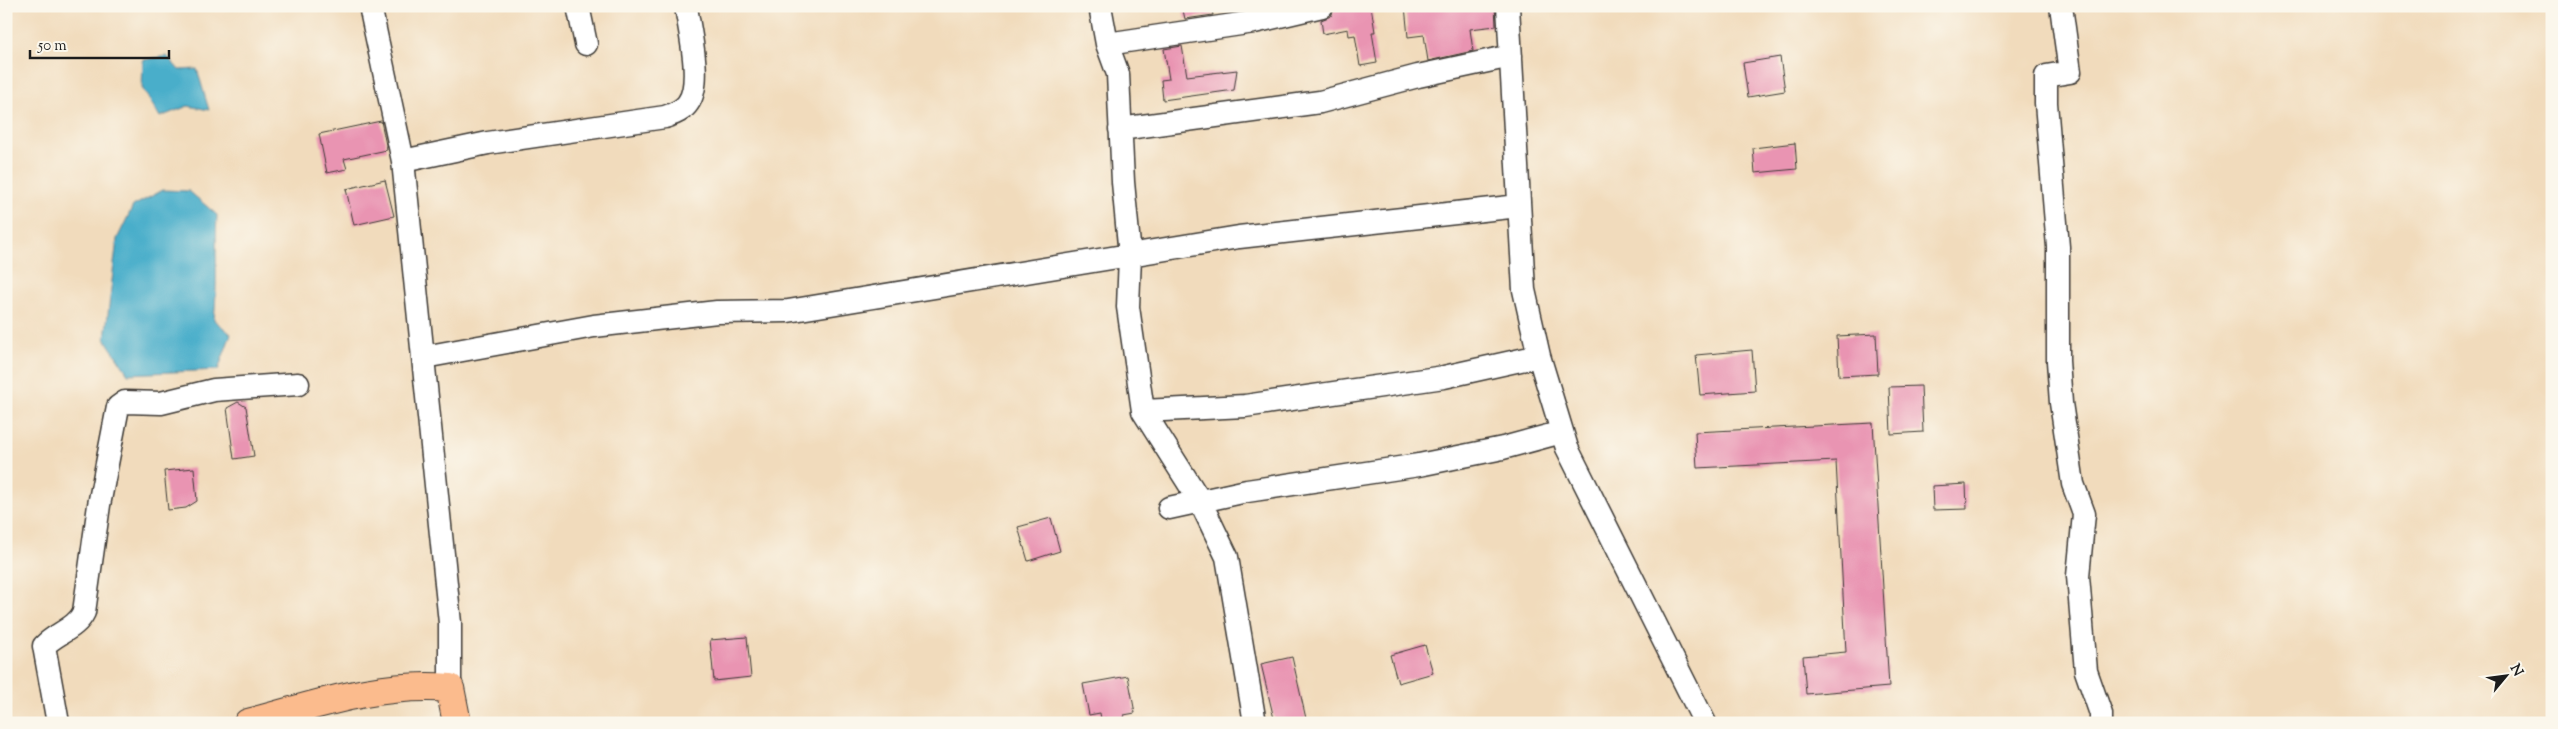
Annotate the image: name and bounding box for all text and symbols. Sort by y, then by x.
scale bar [30,28,169,60]
text: 50 m [37,36,67,57]
north arrow [2480,652,2530,702]
text: N [2504,661,2527,680]

